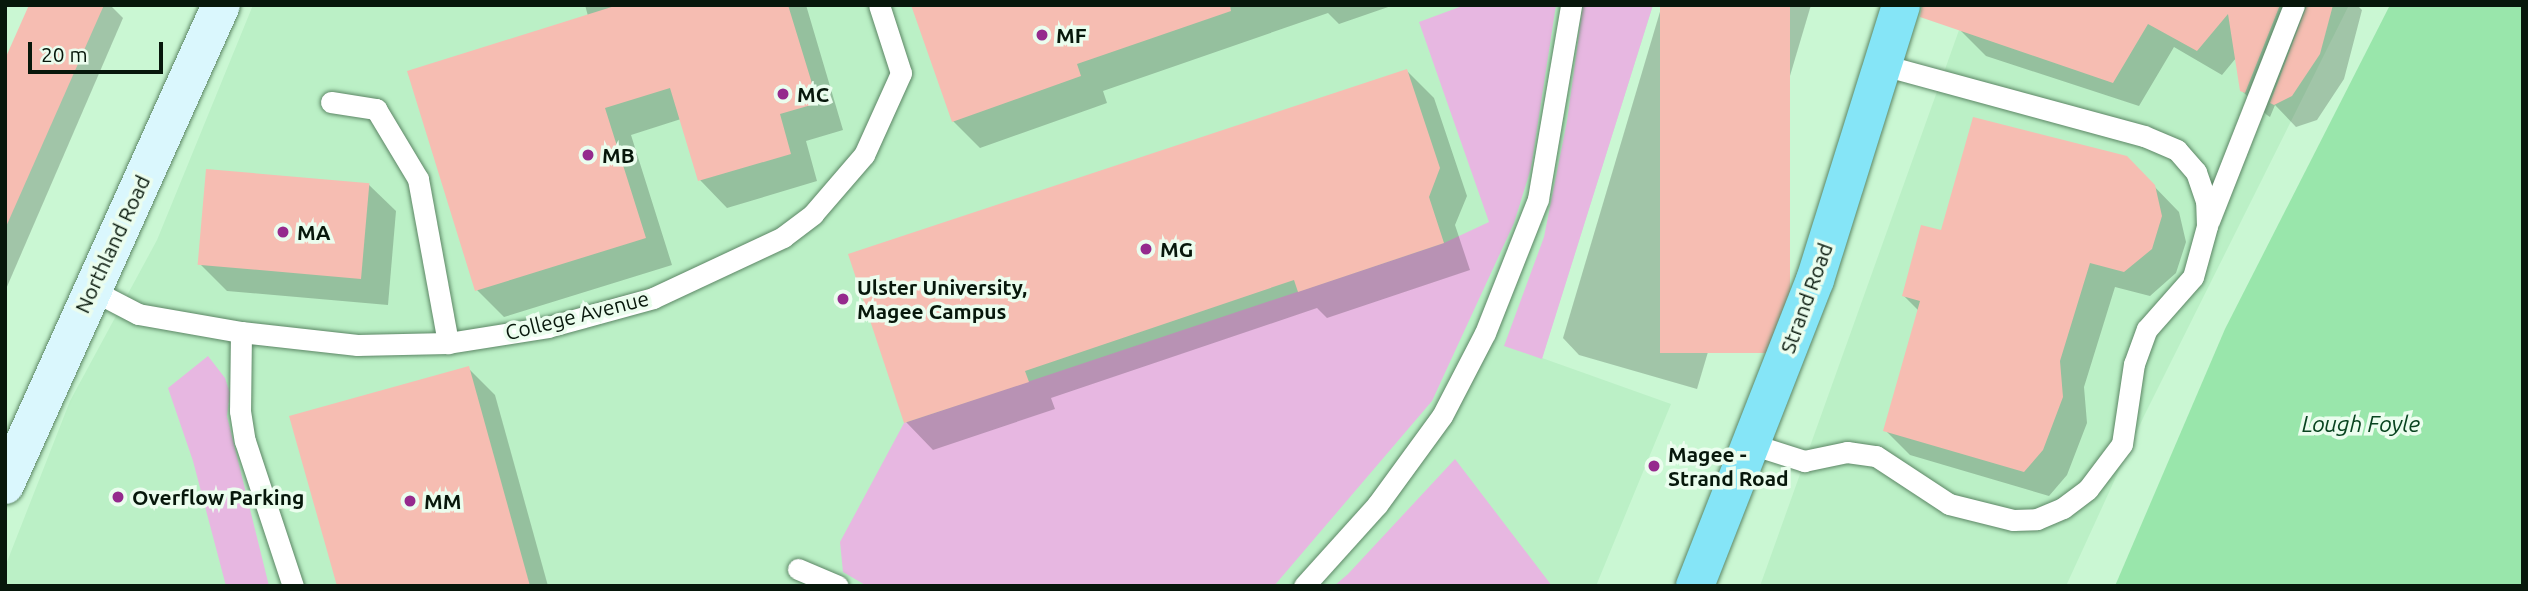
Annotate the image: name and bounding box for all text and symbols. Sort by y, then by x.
place label: MF [1056,22,1086,48]
marker: MF [1034,27,1050,43]
scale bar [32,28,166,72]
text: 20 m [41,42,88,66]
place label: MC [797,81,829,107]
marker: MC [775,86,791,102]
place label: MB [602,142,635,168]
marker: MB [580,147,596,163]
street label: Northland Road [69,171,155,317]
place label: MA [297,219,330,245]
marker: MA [275,224,291,240]
place label: MG [1160,236,1193,262]
street label: Strand Road [1774,239,1838,357]
marker: MG [1138,241,1154,257]
place label: Ulster University, Magee Campus [857,274,1027,324]
street label: College Avenue [503,285,651,345]
marker: Ulster University, Magee Campus [835,291,851,307]
water label: Lough Foyle [2302,410,2420,438]
place label: Magee - Strand Road [1668,441,1789,491]
marker: Magee - Strand Road [1646,458,1662,474]
place label: Overflow Parking [132,484,304,510]
place label: MM [424,488,461,514]
marker: Overflow Parking [110,489,126,505]
marker: MM [402,493,418,509]

